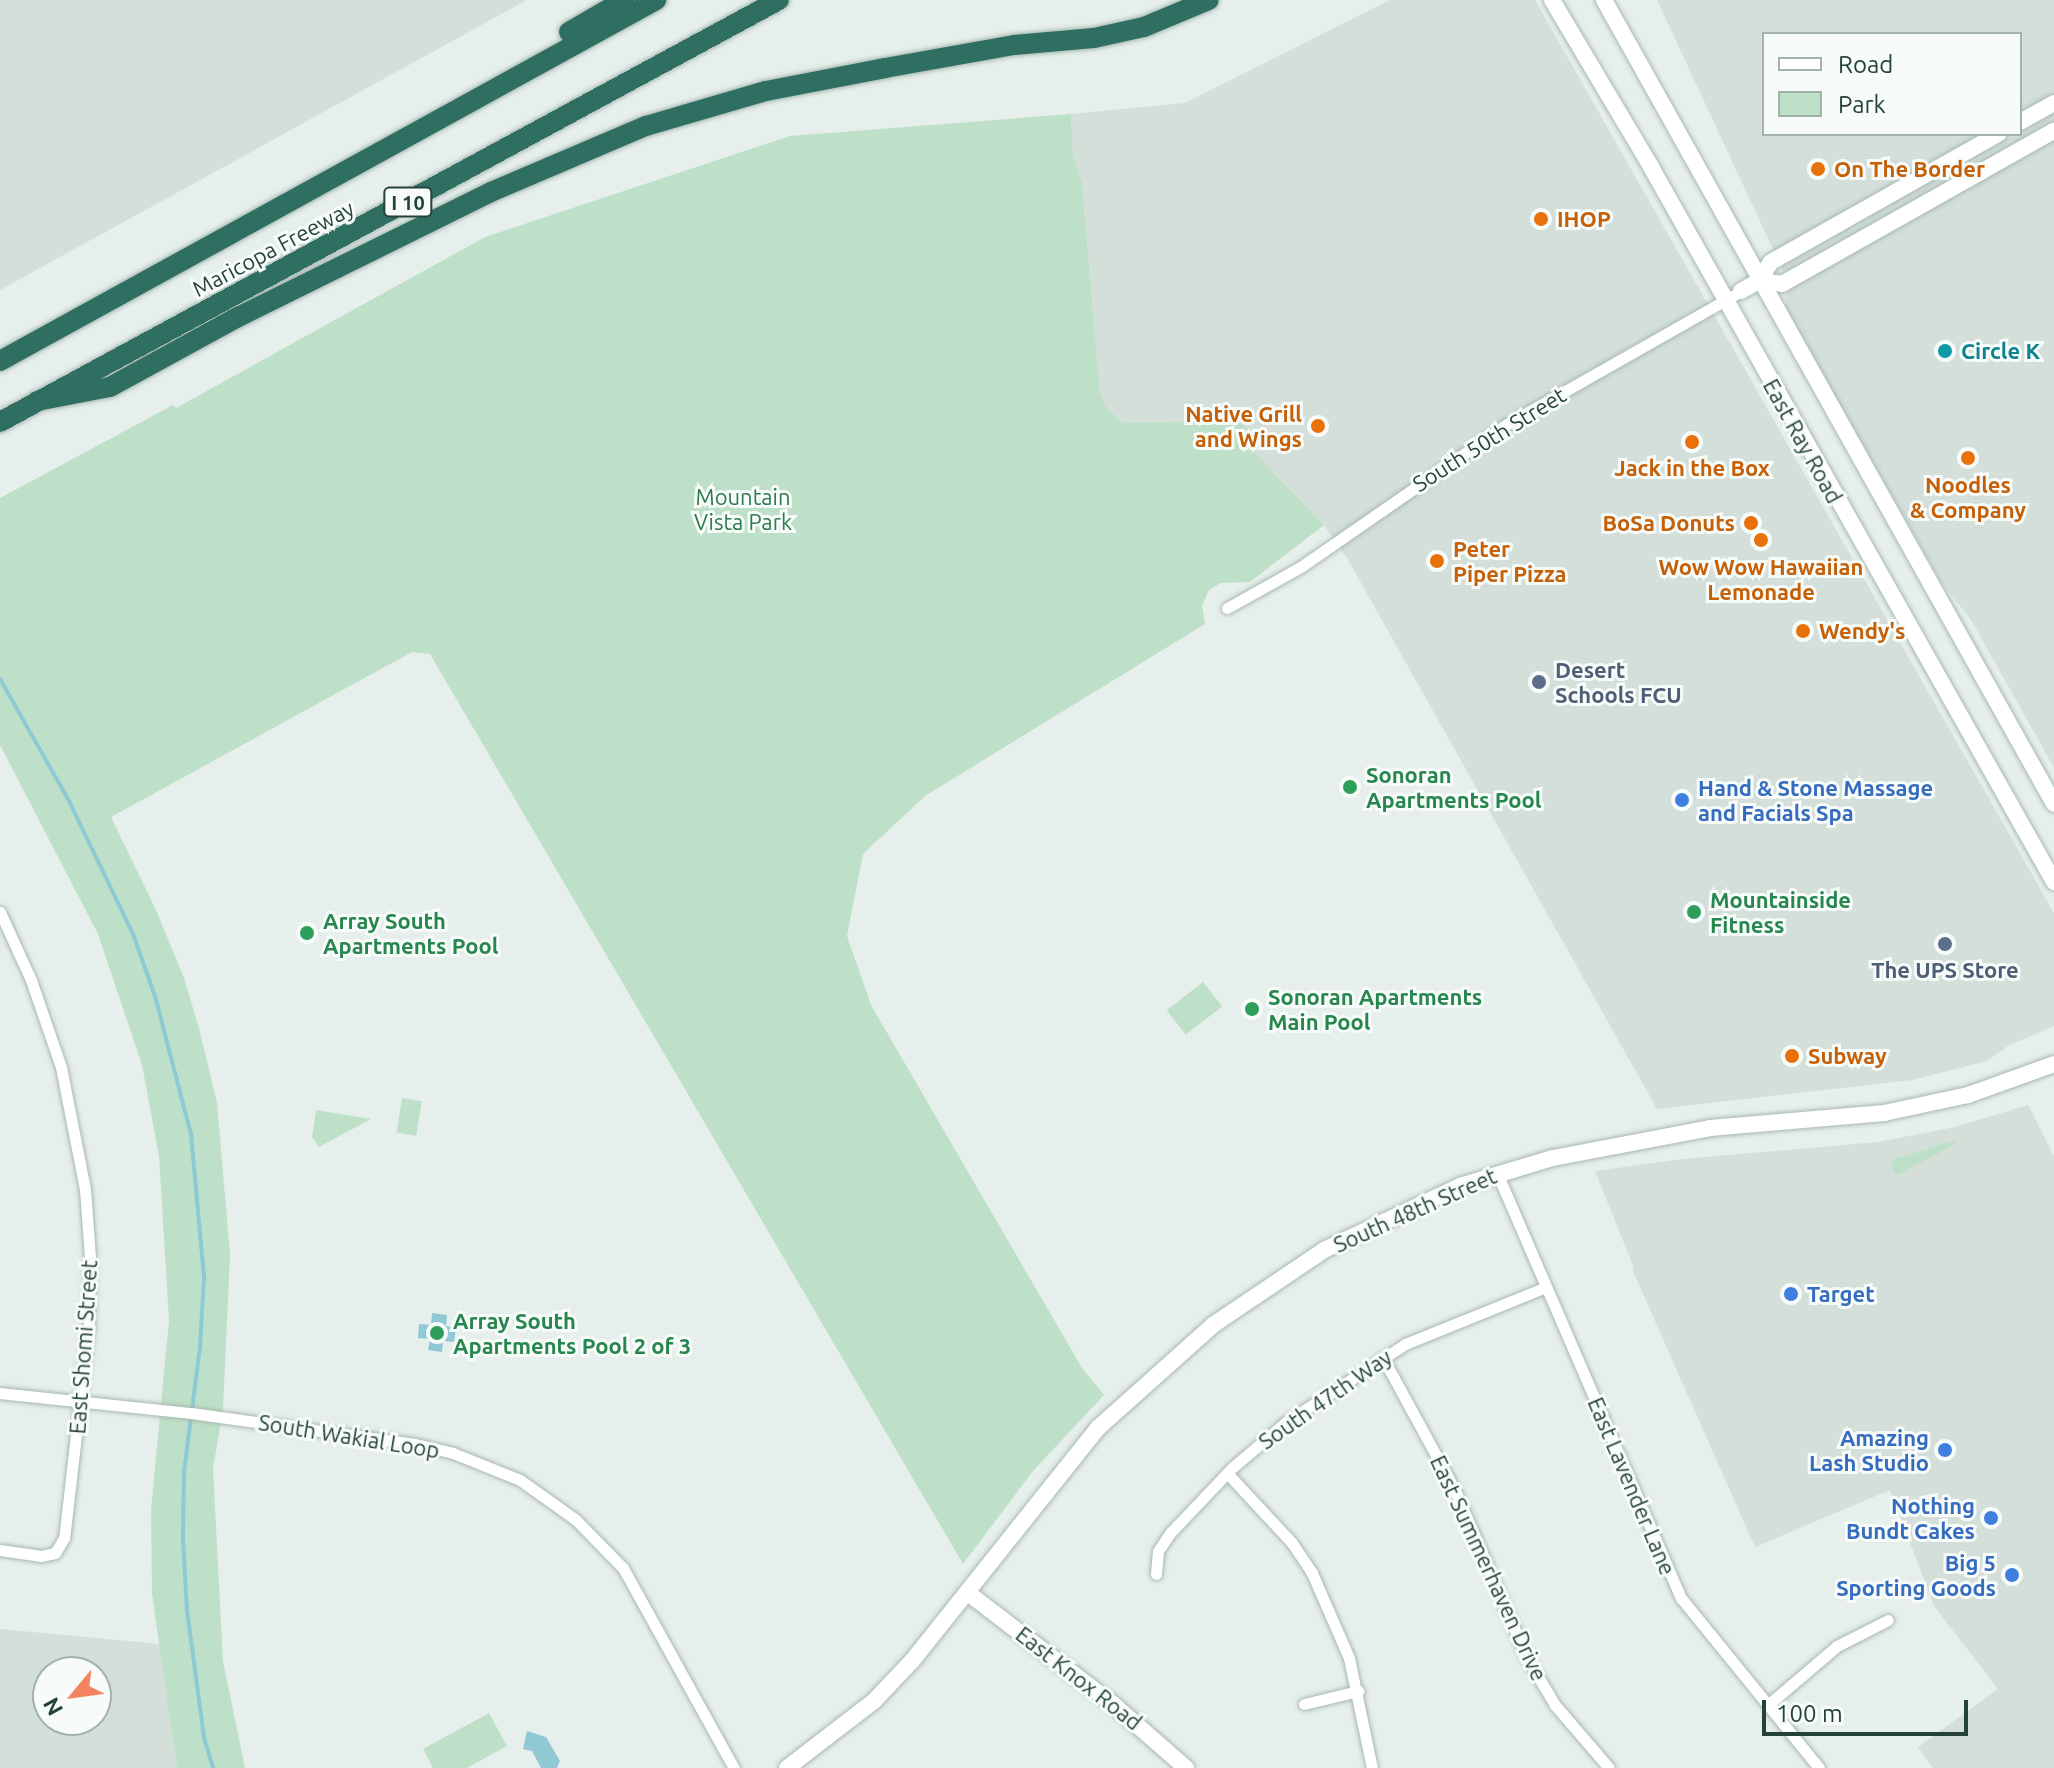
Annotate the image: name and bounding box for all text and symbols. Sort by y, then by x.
legend [1762,32,2022,136]
text: Road [1838,51,1893,78]
text: Park [1838,91,1886,118]
place label: On The Border [1834,156,1985,182]
marker: On The Border [1809,160,1827,178]
road number: I 10 [382,186,434,218]
street label: Maricopa Freeway [188,194,358,302]
place label: IHOP [1557,206,1611,232]
marker: IHOP [1532,210,1550,228]
place label: Circle K [1961,338,2040,364]
marker: Circle K [1936,342,1954,360]
street label: East Ray Road [1758,374,1848,508]
street label: South 50th Street [1408,381,1570,497]
place label: Native Grill and Wings [1185,400,1302,452]
marker: Native Grill and Wings [1309,417,1327,435]
marker: Jack in the Box [1683,433,1701,451]
marker: Noodles & Company [1959,449,1977,467]
place label: Jack in the Box [1614,455,1770,481]
place label: Noodles & Company [1910,471,2026,522]
park label: Mountain Vista Park [694,483,792,534]
place label: BoSa Donuts [1602,510,1735,536]
marker: BoSa Donuts [1742,514,1760,532]
marker: Wow Wow Hawaiian Lemonade [1752,531,1770,549]
place label: Peter Piper Pizza [1453,535,1566,586]
marker: Peter Piper Pizza [1428,552,1446,570]
place label: Wow Wow Hawaiian Lemonade [1659,553,1863,604]
place label: Wendy's [1819,618,1905,644]
marker: Wendy's [1794,622,1812,640]
place label: Desert Schools FCU [1555,656,1682,708]
marker: Desert Schools FCU [1530,673,1548,691]
place label: Sonoran Apartments Pool [1366,761,1541,812]
place label: Hand & Stone Massage and Facials Spa [1698,774,1933,826]
marker: Sonoran Apartments Pool [1341,778,1359,796]
marker: Hand & Stone Massage and Facials Spa [1673,791,1691,809]
place label: Mountainside Fitness [1710,886,1851,938]
marker: Mountainside Fitness [1685,903,1703,921]
place label: Array South Apartments Pool [323,907,498,958]
marker: Array South Apartments Pool [298,924,316,942]
marker: The UPS Store [1936,935,1954,953]
place label: The UPS Store [1871,957,2019,983]
place label: Sonoran Apartments Main Pool [1268,983,1482,1034]
marker: Sonoran Apartments Main Pool [1243,1000,1261,1018]
place label: Subway [1808,1043,1887,1069]
marker: Subway [1783,1047,1801,1065]
street label: South 48th Street [1329,1162,1501,1258]
street label: East Shomi Street [64,1259,102,1435]
place label: Target [1807,1281,1875,1307]
marker: Target [1782,1285,1800,1303]
place label: Array South Apartments Pool 2 of 3 [453,1307,691,1358]
marker: Array South Apartments Pool 2 of 3 [428,1324,446,1342]
street label: South 47th Way [1254,1343,1396,1455]
street label: East Lavender Lane [1583,1393,1681,1579]
street label: South Wakial Loop [257,1409,441,1463]
place label: Amazing Lash Studio [1809,1424,1929,1476]
marker: Amazing Lash Studio [1936,1441,1954,1459]
street label: East Summerhaven Drive [1425,1451,1553,1685]
place label: Nothing Bundt Cakes [1846,1492,1975,1544]
marker: Nothing Bundt Cakes [1982,1509,2000,1527]
place label: Big 5 Sporting Goods [1836,1549,1996,1600]
marker: Big 5 Sporting Goods [2003,1566,2021,1584]
street label: East Knox Road [1011,1621,1147,1735]
north arrow [32,1656,112,1736]
scale bar [1766,1684,1972,1734]
text: N [37,1694,67,1720]
text: 100 m [1776,1700,1843,1727]

